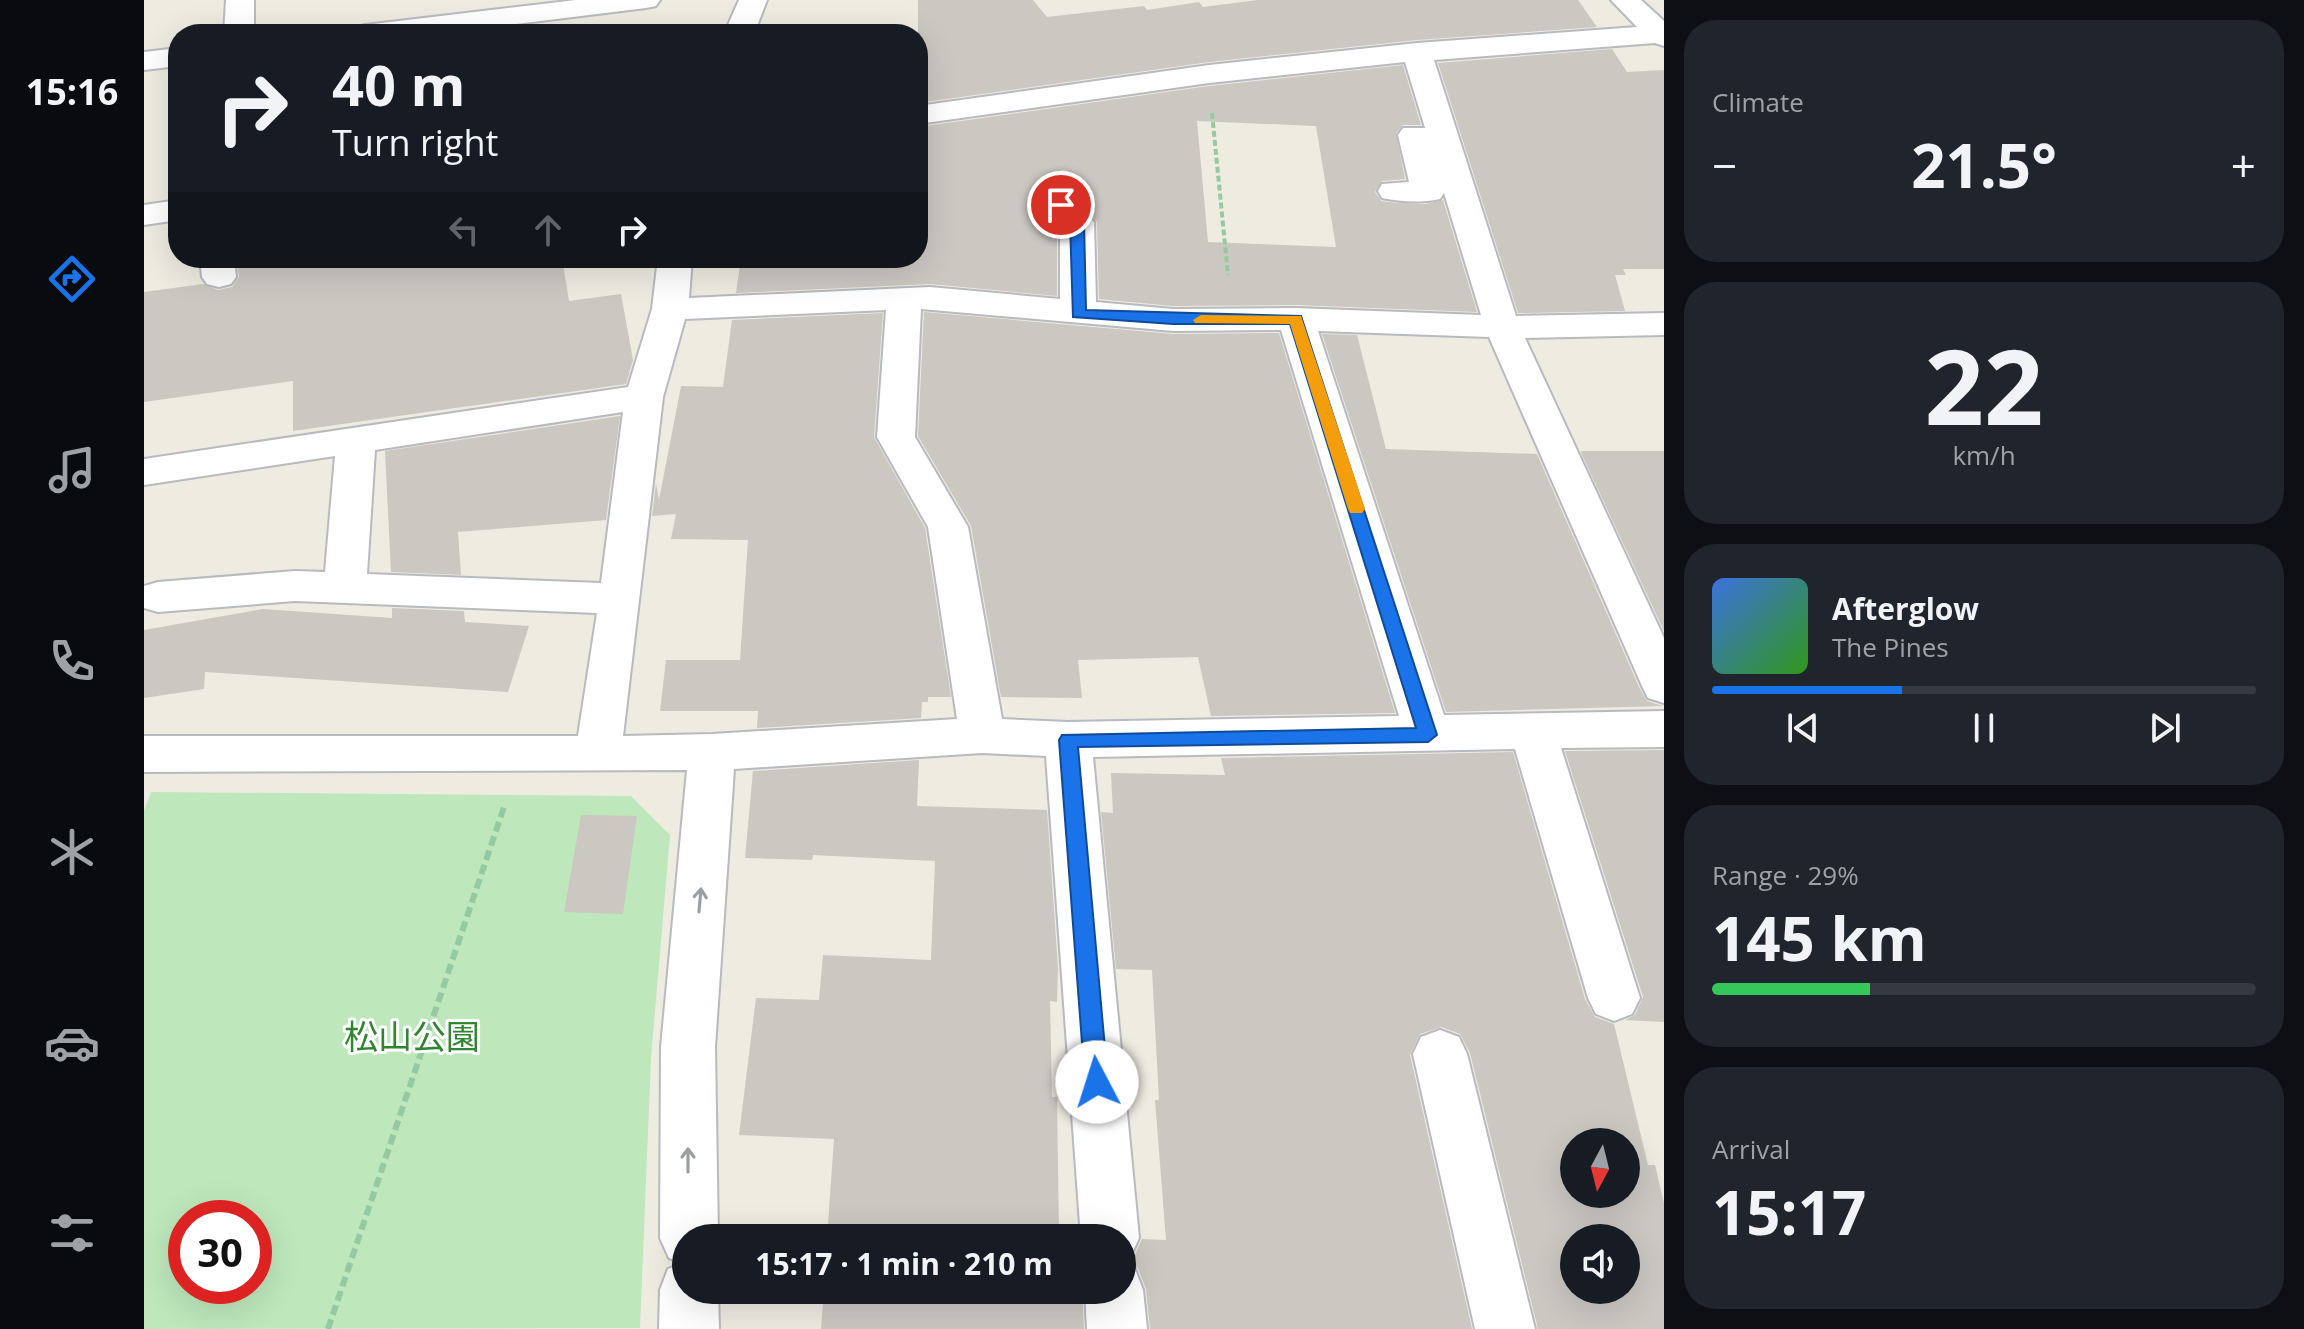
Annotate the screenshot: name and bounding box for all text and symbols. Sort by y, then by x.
text: 40 m [332,46,466,122]
icon: right [200,56,304,160]
text: 15:16 [26,67,118,116]
text: Climate [1712,84,1804,120]
text: Turn right [332,118,498,167]
text: 21.5° [1911,124,2057,206]
text: − [1712,135,1737,195]
text: + [2231,135,2256,195]
pin [1027,171,1095,239]
icon: arrive [1039,183,1083,227]
icon: left [442,208,486,252]
icon: ahead [526,208,570,252]
icon: right [610,208,654,252]
icon: directions [44,251,100,307]
text: 22 [1925,314,2043,455]
text: km/h [1952,437,2016,473]
icon: music [44,442,100,498]
text: Afterglow [1832,588,1979,629]
text: The Pines [1832,629,1949,665]
icon: phone [44,633,100,689]
icon: previous [1781,706,1825,750]
icon: pause [1962,706,2006,750]
icon: next [2143,706,2187,750]
icon: climate [44,824,100,880]
text: Range · 29% [1712,857,1859,893]
one-way arrow [693,888,708,914]
text: 145 km [1712,897,1927,979]
park label: 松山公園 [344,1013,480,1059]
icon: car [44,1015,100,1071]
position arrow [1055,1040,1139,1124]
north arrow [1560,1128,1640,1208]
map controls [1560,1128,1640,1304]
text: Arrival [1712,1131,1790,1167]
one-way arrow [680,1147,696,1174]
text: 15:17 [1712,1171,1866,1253]
speed limit sign: 30 [168,1200,272,1304]
icon: filters [44,1205,100,1261]
button: sound [1560,1224,1640,1304]
text: 15:17 · 1 min · 210 m [755,1243,1053,1284]

